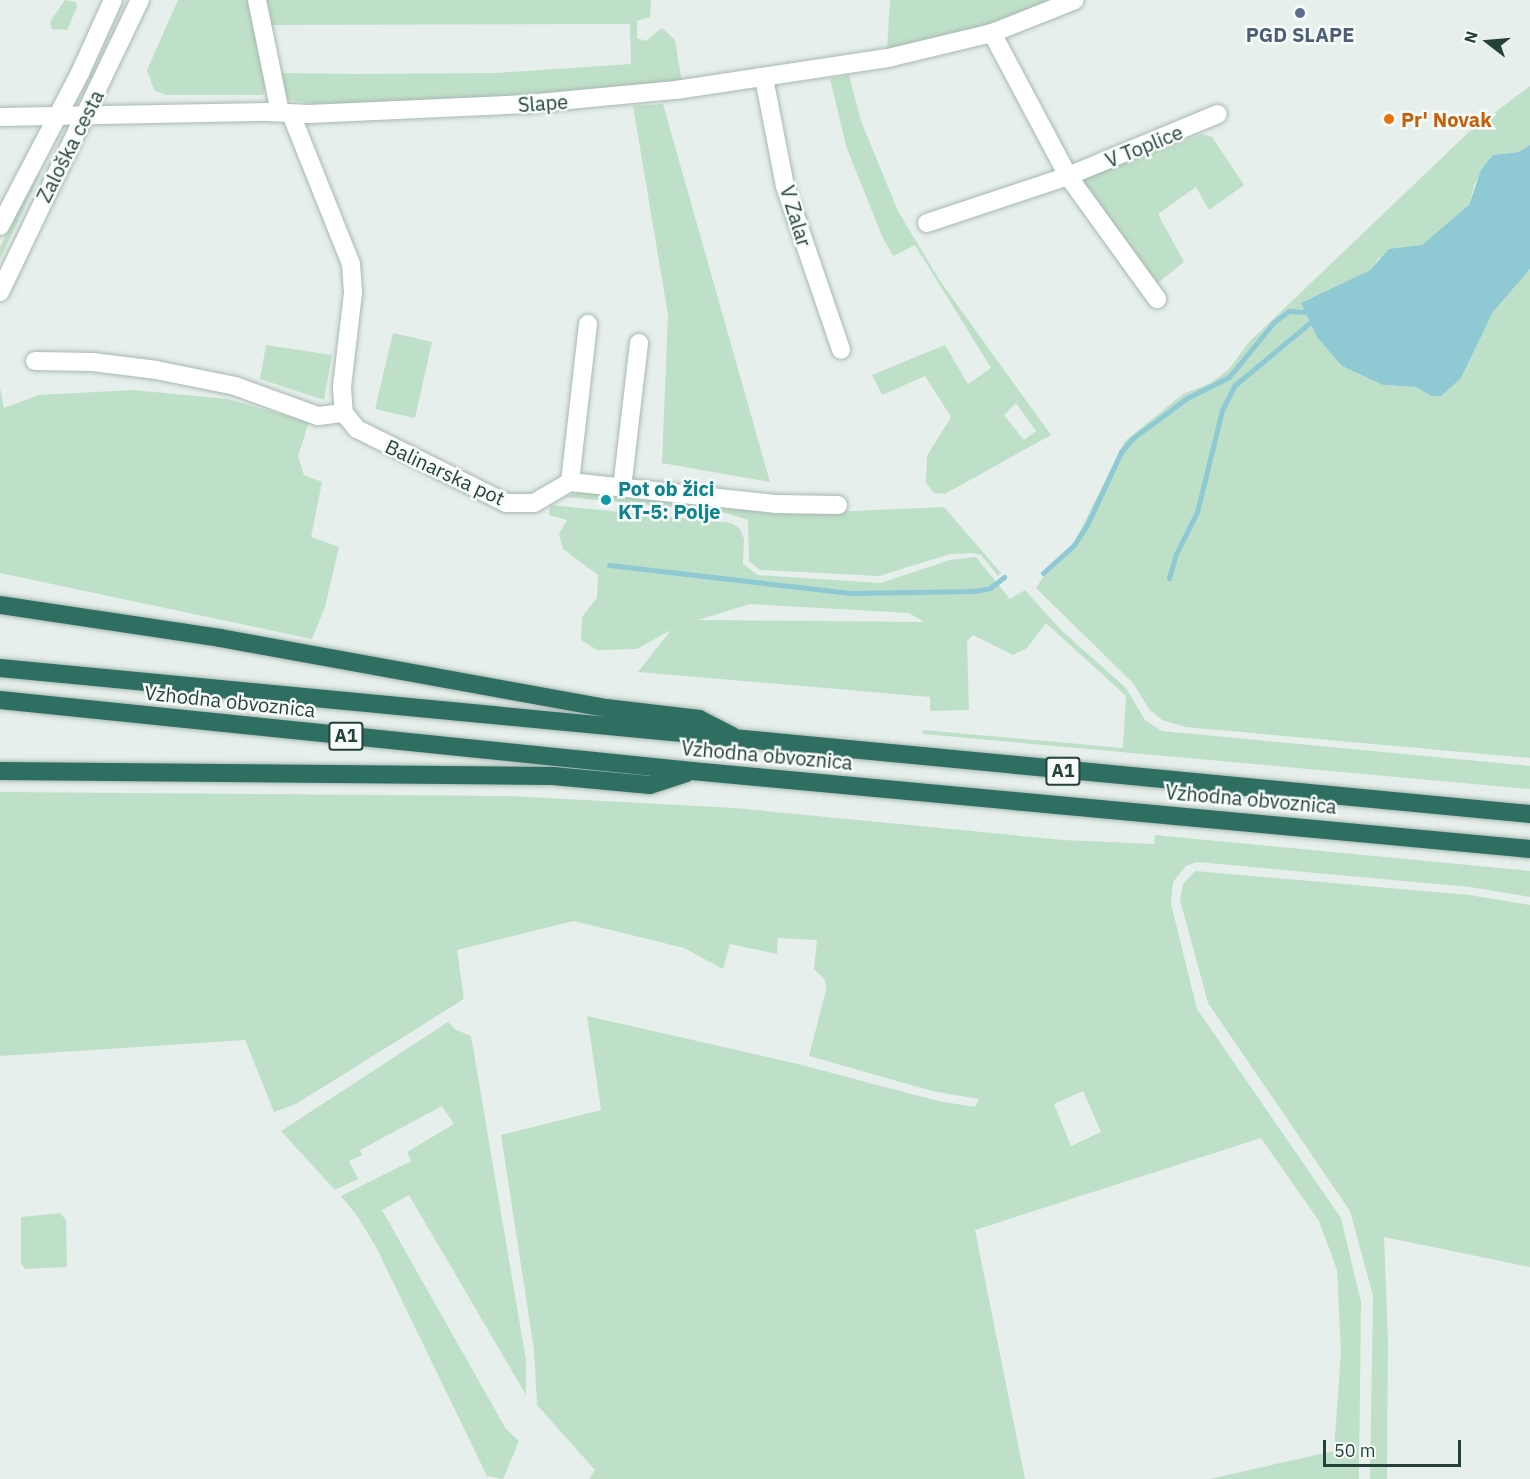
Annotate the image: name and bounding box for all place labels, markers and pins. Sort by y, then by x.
marker: PGD SLAPE [1293,6,1307,20]
place label: PGD SLAPE [1246,22,1354,46]
place label: Pr' Novak [1401,107,1492,131]
marker: Pr' Novak [1382,112,1396,126]
place label: Pot ob žici KT-5: Polje [618,476,721,523]
marker: Pot ob žici KT-5: Polje [599,493,613,507]

